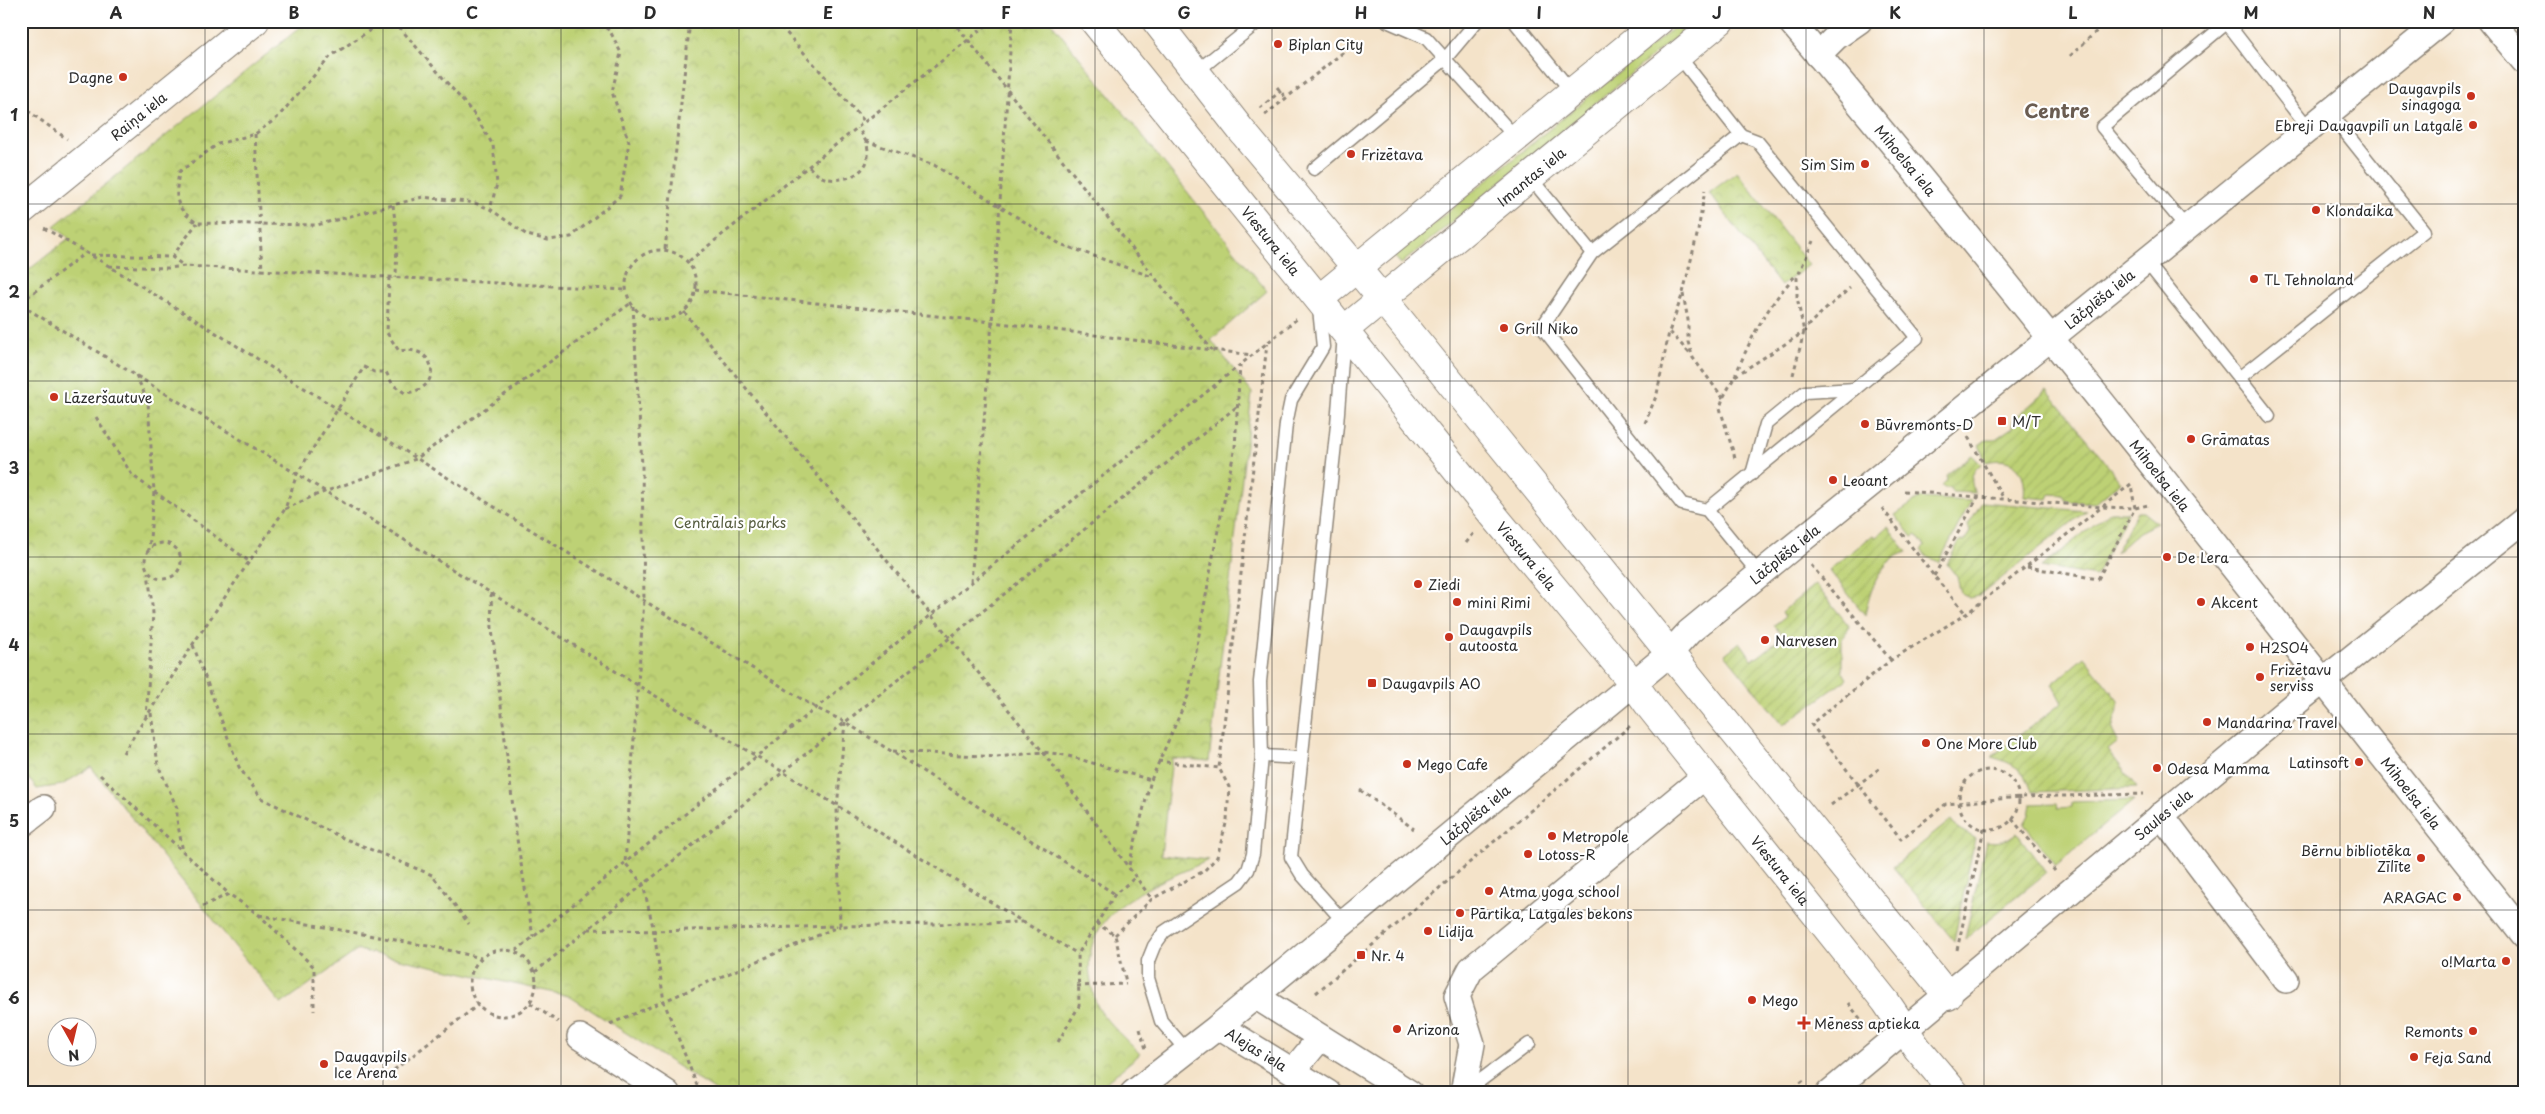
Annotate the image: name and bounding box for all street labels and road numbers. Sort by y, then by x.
street label: Raiņa iela [106,86,171,145]
street label: Mihoelsa iela [1870,120,1942,201]
street label: Imantas iela [1492,142,1570,211]
street label: Viestura iela [1237,201,1306,280]
street label: Lāčplēša iela [2059,264,2139,334]
street label: Mihoelsa iela [2125,435,2196,516]
street label: Viestura iela [1492,517,1562,595]
street label: Lāčplēša iela [1745,519,1824,589]
street label: Mihoelsa iela [2376,752,2447,834]
street label: Lāčplēša iela [1435,779,1515,850]
street label: Saules iela [2129,783,2197,845]
street label: Viestura iela [1746,831,1815,910]
street label: Alejas iela [1222,1022,1292,1076]

